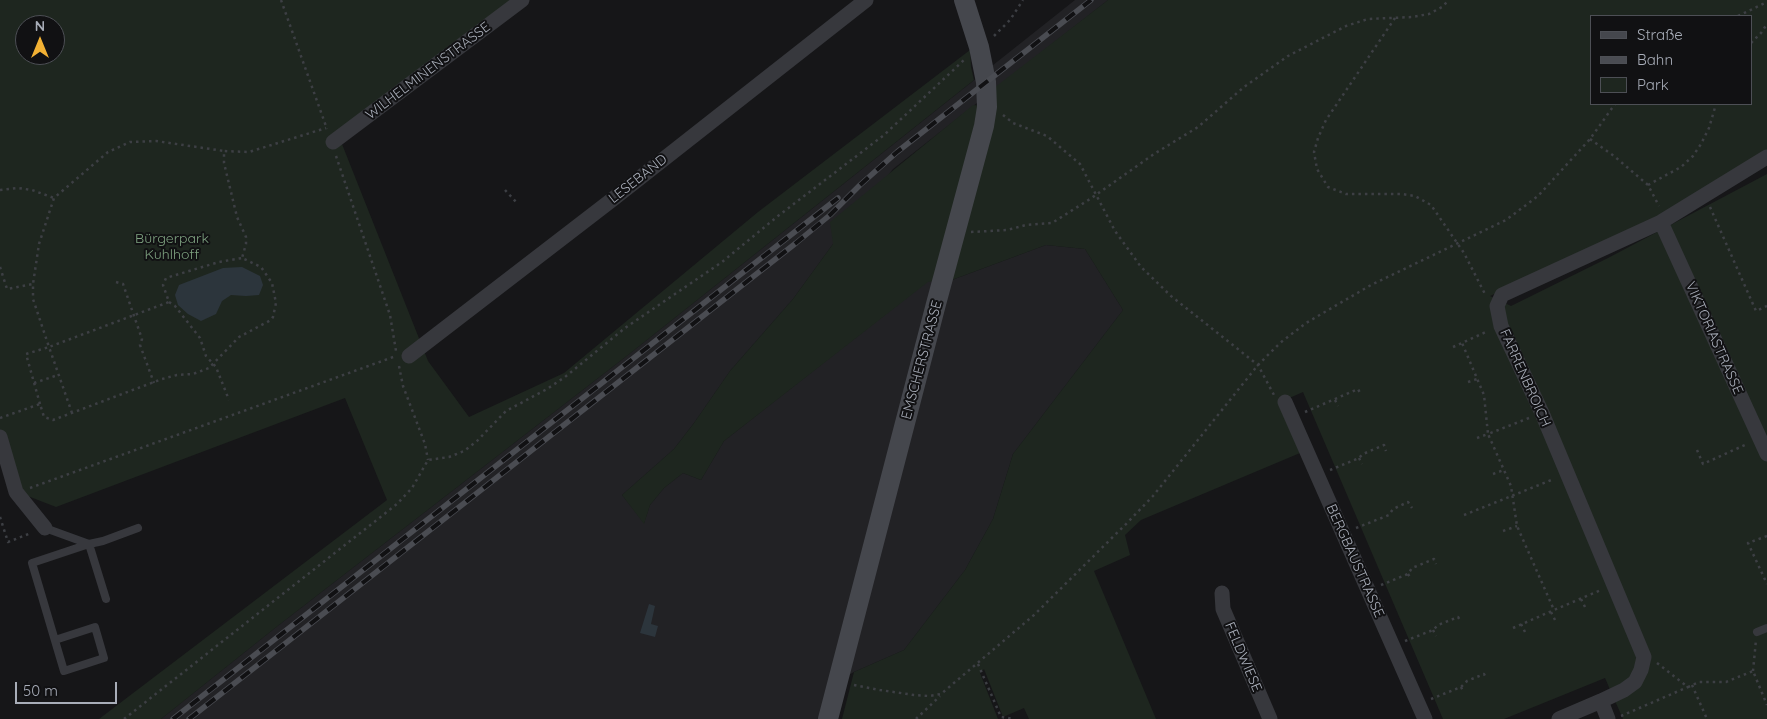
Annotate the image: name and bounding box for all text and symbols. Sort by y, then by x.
north arrow [15,15,65,65]
legend [1590,15,1752,105]
text: N [35,17,45,35]
street label: WILHELMINENSTRASSE [362,19,494,123]
text: Straße [1637,25,1683,44]
text: Bahn [1637,50,1673,69]
text: Park [1637,75,1669,94]
street label: LESEBAND [605,151,671,207]
park label: Bürgerpark Kuhlhoff [135,231,209,264]
street label: VIKTORIASTRASSE [1682,279,1746,397]
street label: EMSCHERSTRASSE [898,299,946,421]
street label: FARRENBROICH [1496,327,1554,429]
street label: BERGBAUSTRASSE [1322,502,1388,620]
street label: FELDWIESE [1221,620,1265,694]
scale bar [18,672,120,704]
text: 50 m [23,681,58,700]

